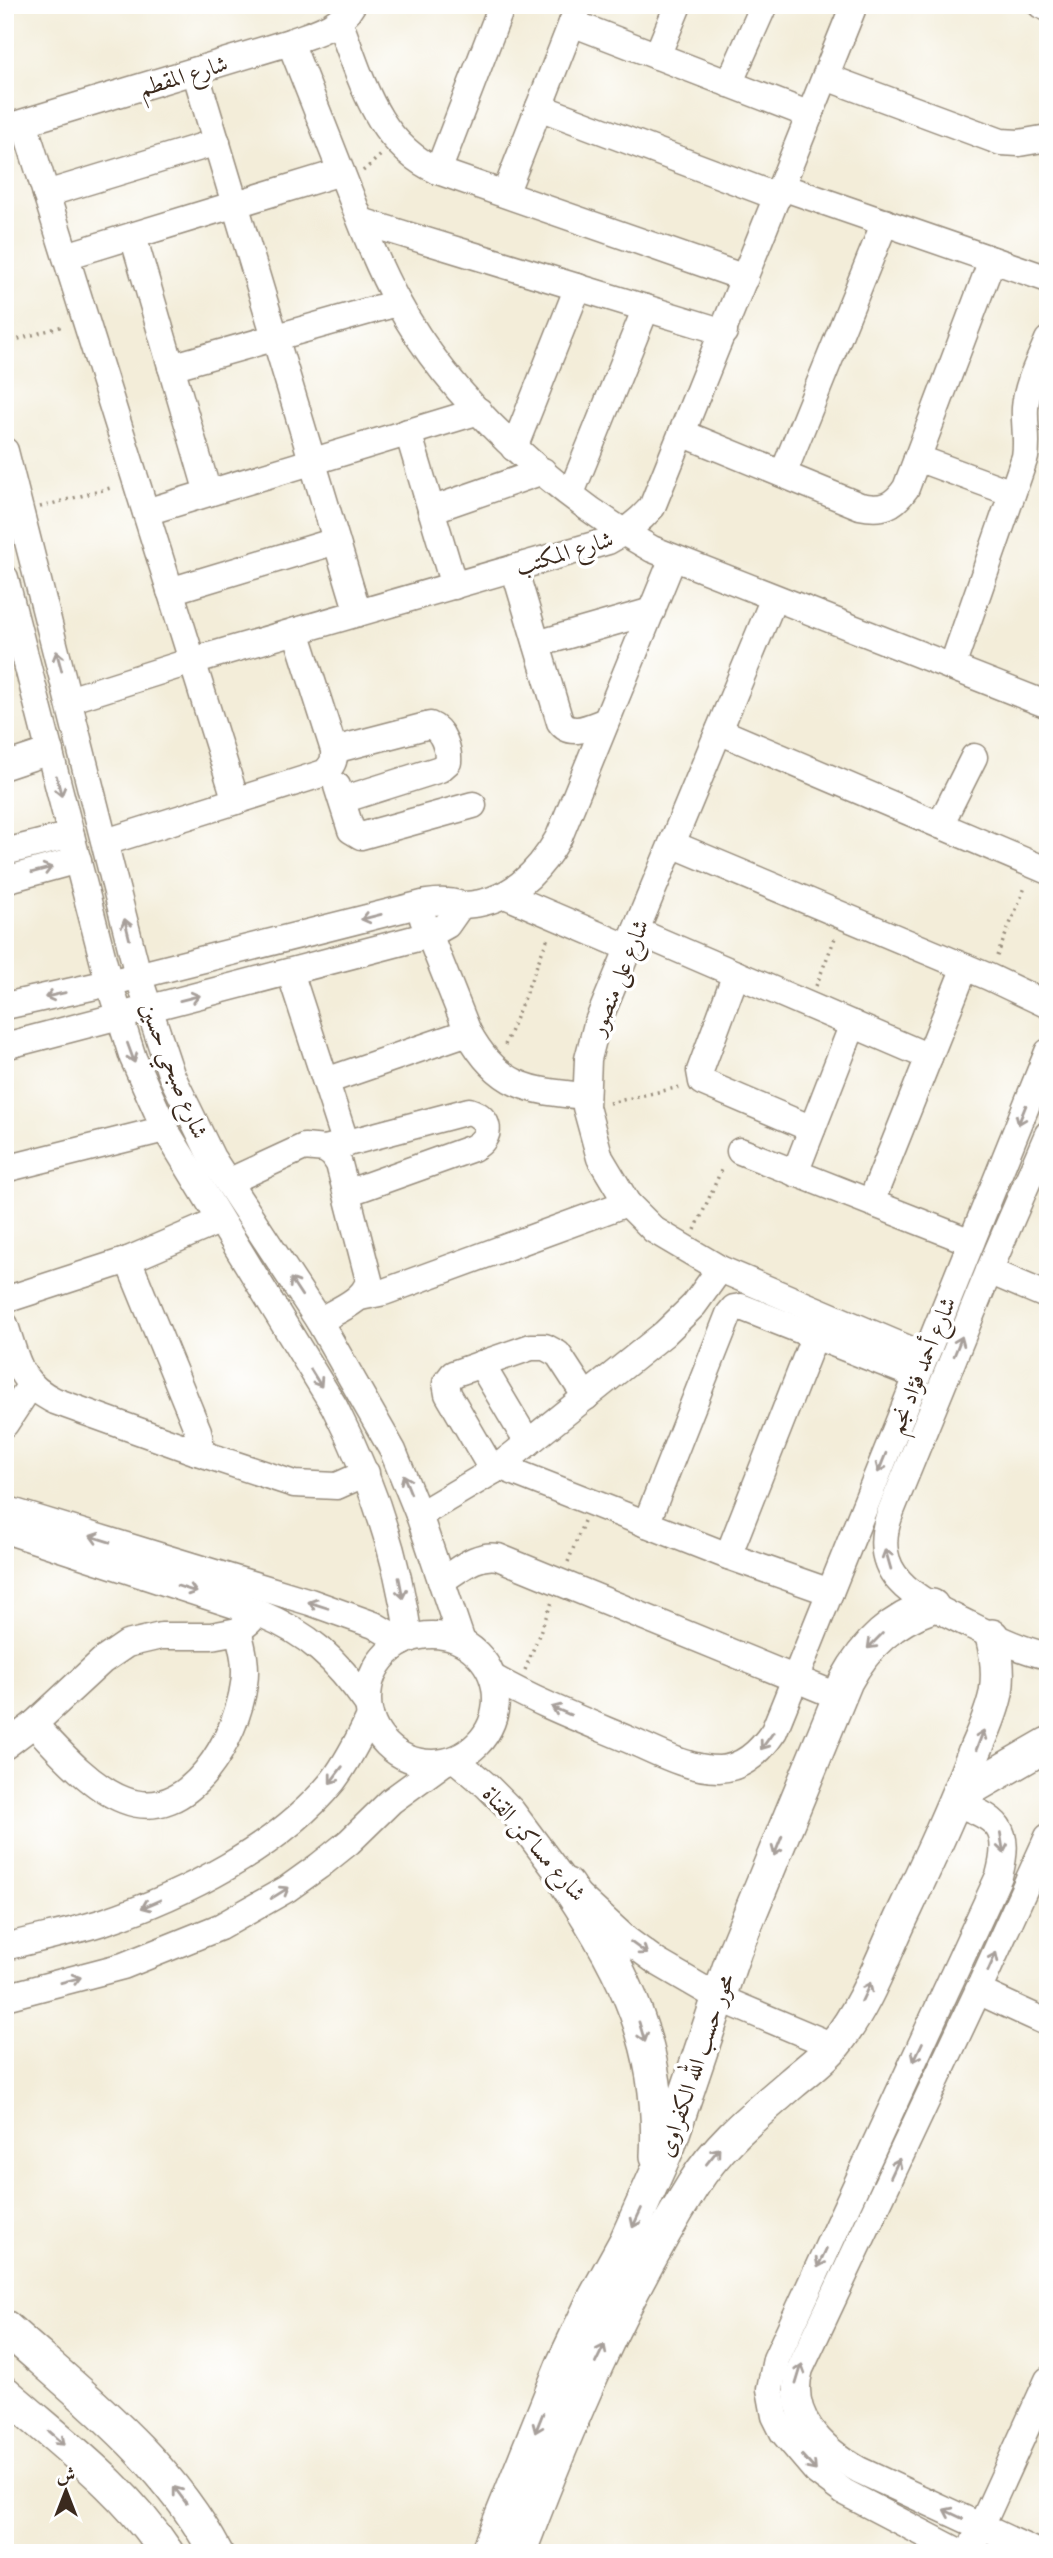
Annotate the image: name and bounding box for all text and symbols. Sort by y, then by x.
street label: شارع المقطم [134,46,233,110]
street label: شارع المكتب [511,521,618,586]
one-way arrow [52,650,65,673]
one-way arrow [53,774,66,797]
one-way arrow [30,863,52,876]
one-way arrow [360,911,383,924]
street label: شارع على منصور [579,914,660,1043]
one-way arrow [120,918,133,941]
one-way arrow [44,988,67,1002]
one-way arrow [178,991,201,1004]
street label: شارع صبحي حسين [127,997,217,1146]
one-way arrow [126,1041,139,1063]
one-way arrow [1015,1104,1028,1126]
one-way arrow [289,1277,303,1297]
street label: شارع أحمد فؤاد نجم [879,1292,969,1441]
one-way arrow [952,1336,965,1358]
one-way arrow [310,1367,324,1387]
one-way arrow [875,1451,888,1473]
one-way arrow [400,1474,413,1496]
one-way arrow [90,1531,112,1544]
one-way arrow [880,1548,893,1570]
one-way arrow [394,1576,408,1599]
one-way arrow [175,1584,197,1596]
one-way arrow [307,1598,329,1611]
one-way arrow [866,1632,883,1649]
one-way arrow [551,1704,572,1717]
one-way arrow [974,1729,987,1751]
one-way arrow [760,1731,775,1750]
one-way arrow [329,1766,344,1784]
street label: شارع مساكن القناة [472,1778,595,1911]
one-way arrow [996,1831,1009,1854]
one-way arrow [771,1834,784,1856]
one-way arrow [270,1885,290,1899]
one-way arrow [141,1898,163,1911]
one-way arrow [629,1941,648,1955]
one-way arrow [986,1952,999,1973]
street label: محور حسب الله الكفراوى [647,1969,742,2161]
one-way arrow [59,1973,82,1986]
one-way arrow [860,1982,873,2003]
one-way arrow [637,2021,650,2043]
one-way arrow [911,2041,924,2062]
one-way arrow [705,2148,721,2166]
one-way arrow [889,2158,902,2179]
one-way arrow [630,2207,643,2228]
one-way arrow [815,2247,828,2269]
one-way arrow [594,2344,607,2365]
one-way arrow [794,2363,807,2385]
one-way arrow [531,2412,544,2434]
one-way arrow [47,2430,65,2446]
one-way arrow [801,2454,817,2472]
north arrow [32,2456,102,2526]
text: ش [57,2460,75,2488]
one-way arrow [172,2487,187,2505]
one-way arrow [943,2507,964,2520]

